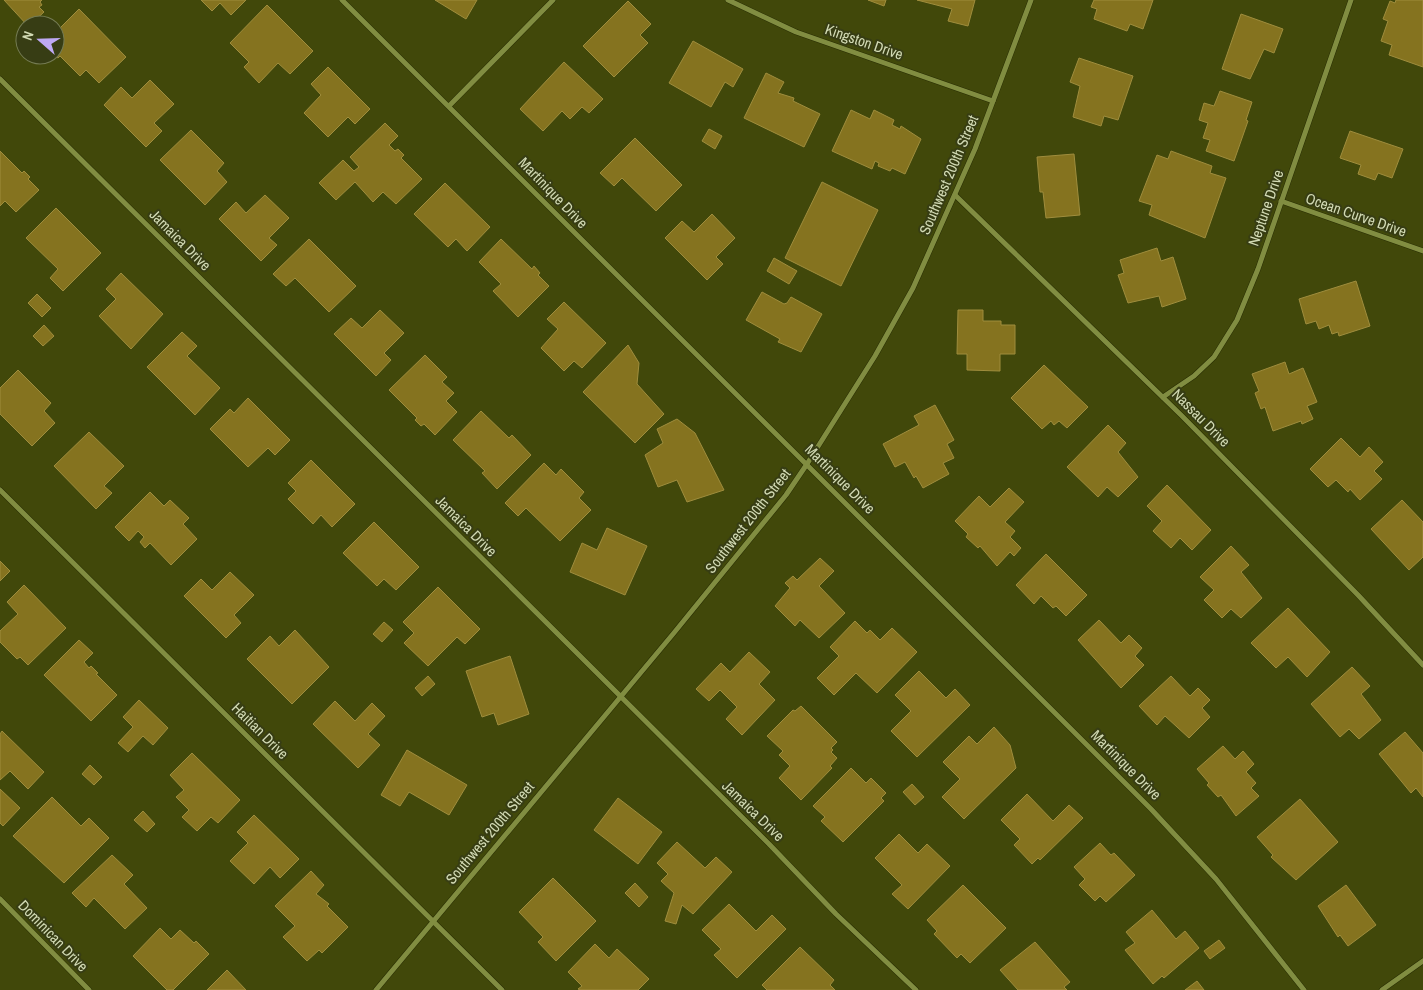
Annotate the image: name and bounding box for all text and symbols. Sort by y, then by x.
north arrow [15,15,65,65]
street label: Kingston Drive [822,18,906,65]
text: N [18,29,38,43]
street label: Southwest 200th Street [914,111,983,238]
street label: Martinique Drive [514,152,593,233]
street label: Neptune Drive [1243,167,1288,249]
street label: Ocean Curve Drive [1303,187,1409,242]
street label: Jamaica Drive [145,204,216,275]
street label: Nassau Drive [1168,384,1235,452]
street label: Martinique Drive [801,439,880,519]
street label: Southwest 200th Street [700,463,796,578]
street label: Jamaica Drive [431,490,502,561]
street label: Haitian Drive [227,698,294,764]
street label: Martinique Drive [1087,725,1166,805]
street label: Jamaica Drive [718,776,789,846]
street label: Southwest 200th Street [440,777,539,888]
street label: Dominican Drive [14,895,93,976]

